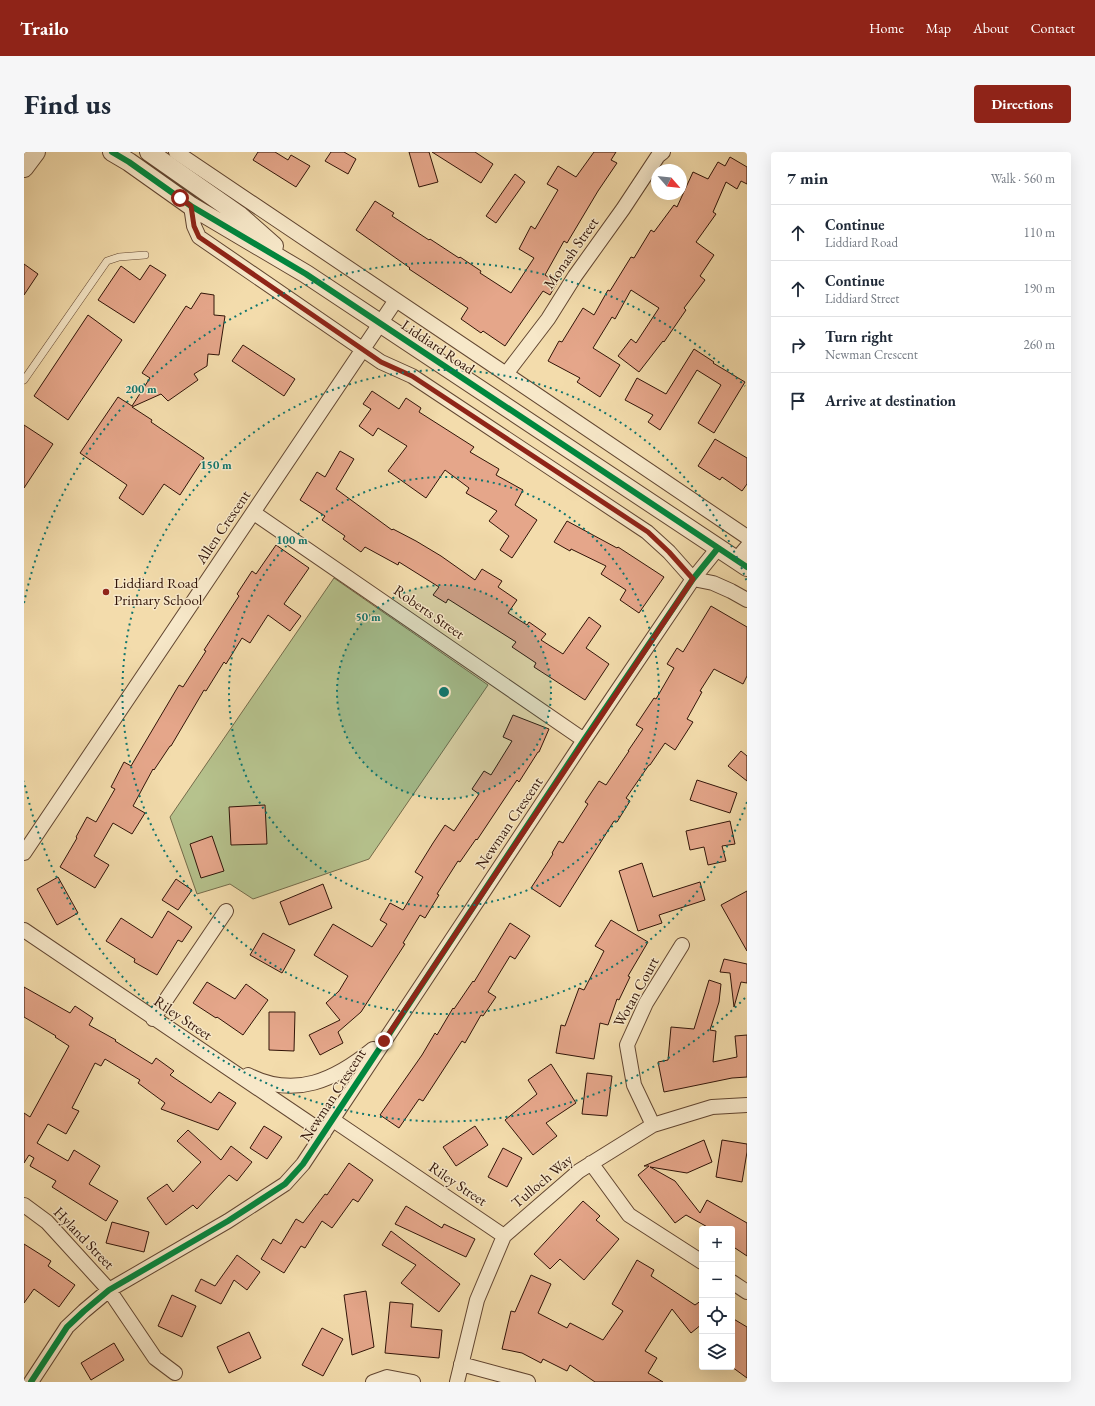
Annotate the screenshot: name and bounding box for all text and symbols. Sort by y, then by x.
text: Trailo [20,16,69,41]
text: Home [869,19,904,37]
text: Map [926,19,951,37]
text: About [973,19,1009,37]
text: Contact [1031,19,1075,37]
button: Directions [974,85,1071,123]
text: Find us [24,86,111,122]
north arrow [651,164,687,200]
text: 7 min [787,167,828,189]
text: Walk · 560 m [991,170,1055,187]
route start [171,189,189,207]
street label: Monash Street [539,213,602,292]
text: Continue [825,215,885,234]
icon: ahead [787,222,809,244]
text: 110 m [1024,224,1055,241]
text: Liddiard Road [825,234,898,251]
text: Continue [825,271,885,290]
icon: ahead [787,278,809,300]
text: 190 m [1024,280,1055,297]
text: Liddiard Street [825,290,899,307]
street label: Liddiard Road [398,315,479,378]
text: Turn right [825,327,893,346]
icon: right [787,334,809,356]
text: 260 m [1024,336,1055,353]
text: Newman Crescent [825,346,918,363]
text: 200 m [125,381,157,397]
icon: arrive [787,390,809,412]
text: Arrive at destination [825,391,956,410]
text: 150 m [200,457,232,473]
street label: Allen Crescent [190,486,254,568]
text: 100 m [276,532,308,548]
place label: Liddiard Road Primary School [114,573,203,609]
street label: Roberts Street [390,580,469,643]
marker: Liddiard Road Primary School [101,587,111,597]
text: 50 m [355,609,381,625]
centre of rings [437,685,451,699]
street label: Newman Crescent [471,773,547,872]
street label: Wotan Court [609,953,663,1030]
street label: Riley Street [150,991,216,1044]
route end [375,1032,393,1050]
street label: Newman Crescent [295,1044,370,1145]
street label: Tulloch Way [507,1149,576,1212]
street label: Riley Street [425,1157,491,1210]
street label: Hyland Street [50,1202,119,1273]
map controls [699,1226,735,1370]
button: + [699,1226,735,1262]
button: − [699,1262,735,1298]
button: locate [699,1298,735,1334]
button: layers [699,1334,735,1370]

